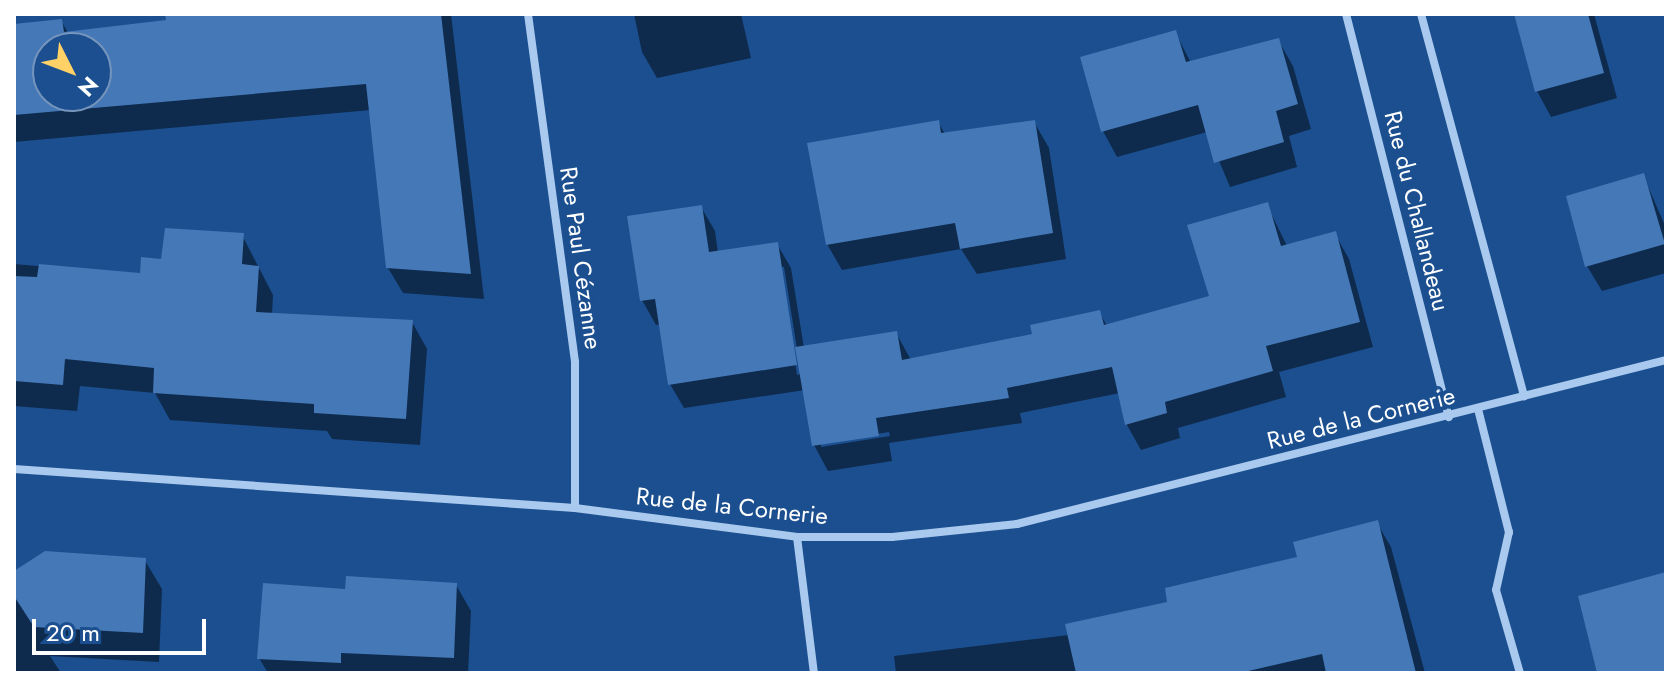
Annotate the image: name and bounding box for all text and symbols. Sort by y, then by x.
north arrow [32,32,112,112]
text: N [71,70,106,104]
street label: Rue du Challandeau [1378,108,1456,314]
street label: Rue Paul Cézanne [554,165,608,351]
street label: Rue de la Cornerie [1264,381,1458,455]
street label: Rue de la Cornerie [635,482,829,530]
scale bar [36,603,210,653]
text: 20 m [46,615,100,650]

